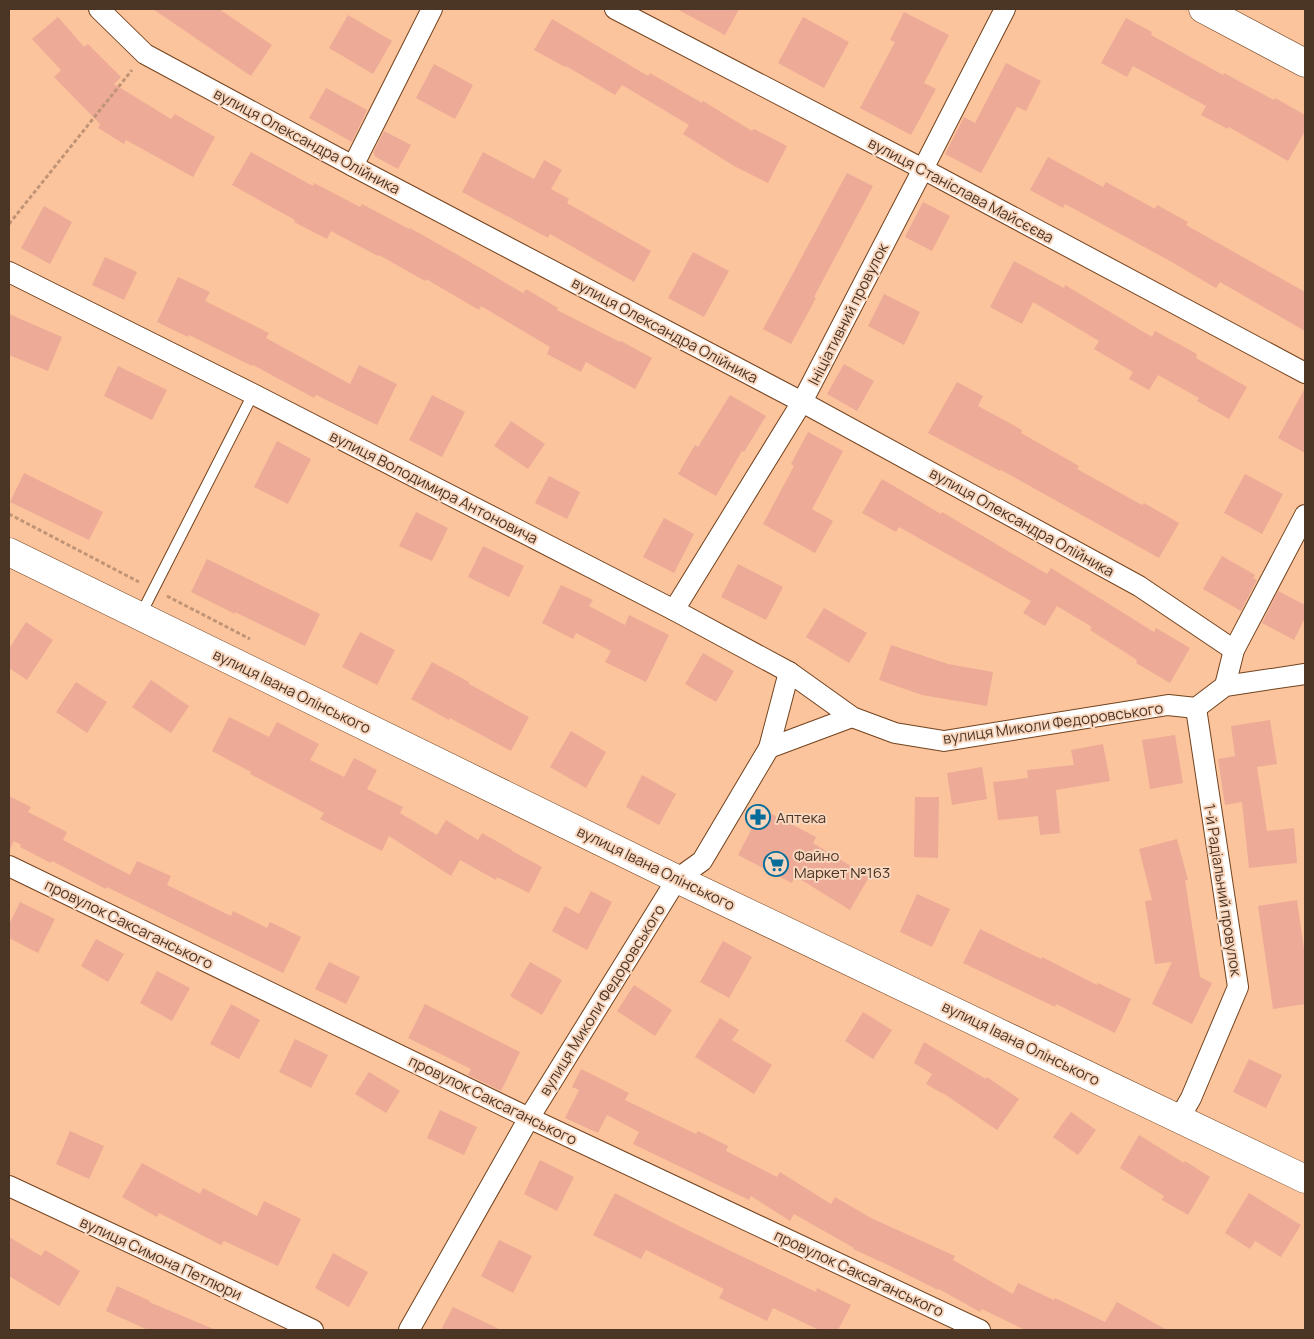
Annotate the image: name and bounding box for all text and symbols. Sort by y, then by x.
street label: вулиця Олександра Олійника [210,83,404,199]
street label: вулиця Станіслава Майсєєва [865,132,1057,248]
street label: Ініціативний провулок [803,239,893,389]
street label: вулиця Олександра Олійника [568,272,762,388]
street label: вулиця Володимира Антоновича [326,425,542,549]
street label: вулиця Олександра Олійника [926,462,1118,582]
street label: вулиця Івана Олінського [209,644,375,739]
street label: вулиця Миколи Федоровського [942,697,1165,749]
street label: 1-й Радіальний провулок [1199,802,1247,978]
pharmacy icon: Аптека [745,804,771,830]
place label: Аптека [776,807,826,828]
street label: вулиця Івана Олінського [573,821,739,916]
place label: Файно Маркет №163 [794,845,890,883]
supermarket icon: Файно Маркет №163 [763,851,789,877]
street label: провулок Саксаганського [41,874,217,974]
street label: вулиця Миколи Федоровського [534,900,670,1100]
street label: вулиця Івана Олінського [938,996,1104,1091]
street label: провулок Саксаганського [405,1050,581,1150]
street label: вулиця Симона Петлюри [77,1211,245,1305]
street label: провулок Саксаганського [771,1224,947,1322]

